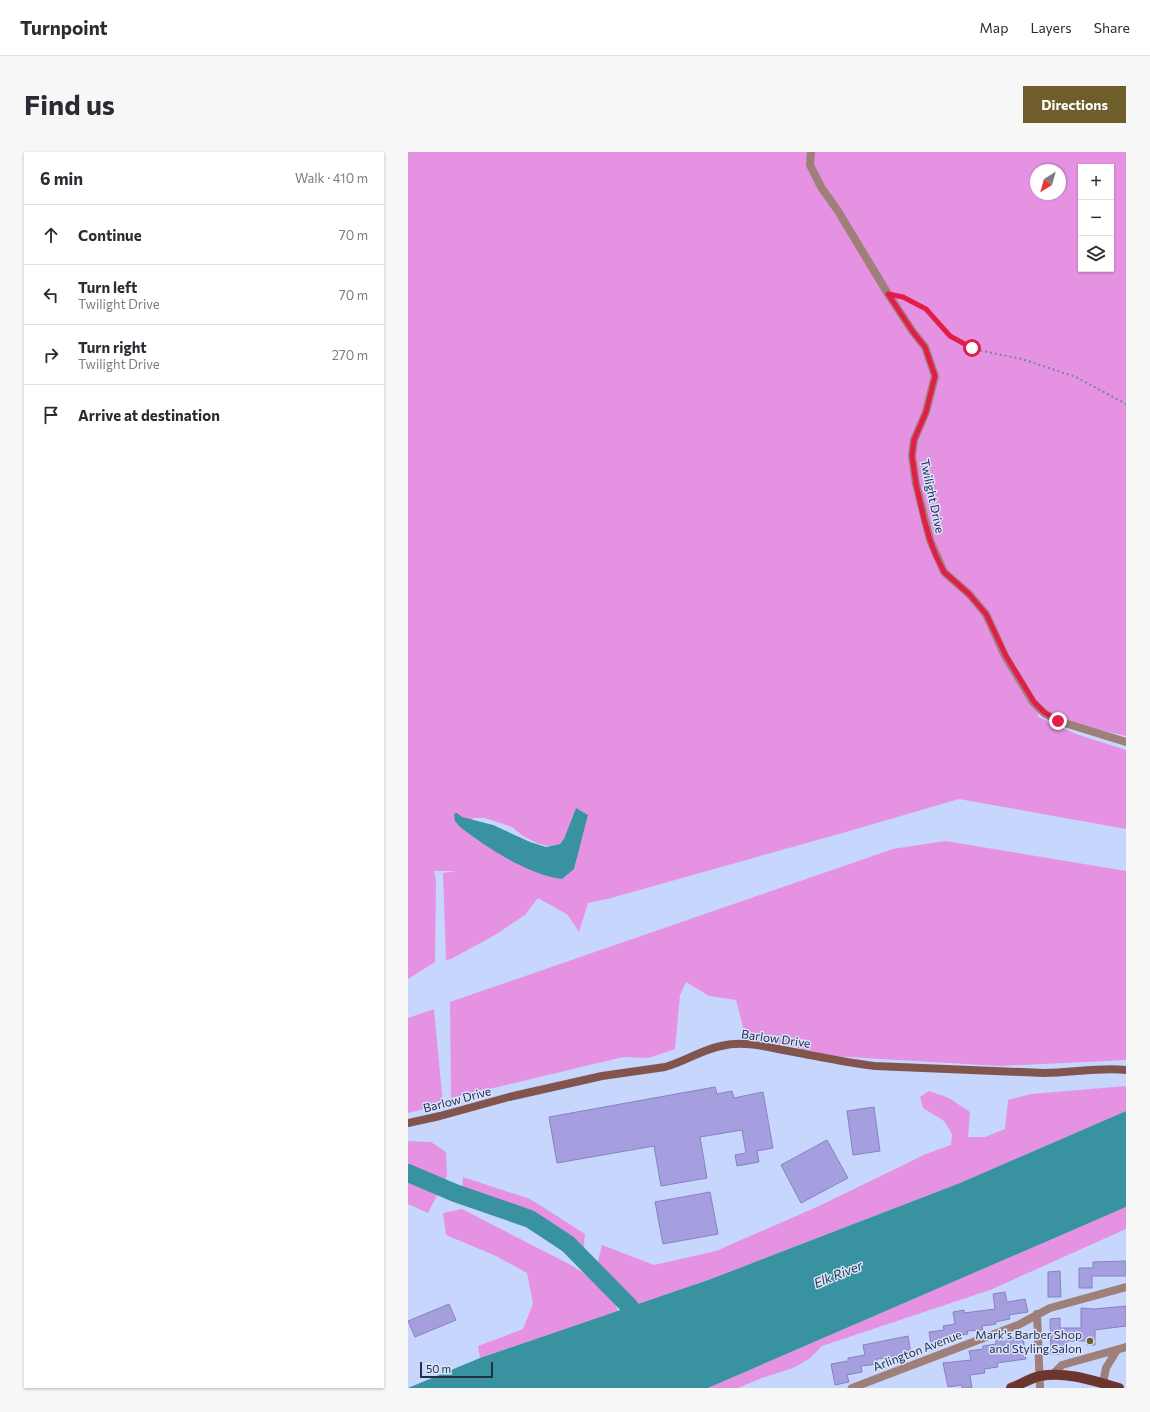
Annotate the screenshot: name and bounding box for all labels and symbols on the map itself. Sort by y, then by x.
north arrow [1030,164,1066,200]
route start [963,339,981,357]
street label: Twilight Drive [918,458,948,534]
route end [1049,712,1067,730]
street label: Barlow Drive [741,1026,811,1050]
street label: Barlow Drive [422,1083,492,1115]
water label: Elk River [811,1257,865,1291]
street label: Arlington Avenue [871,1327,963,1373]
place label: Mark's Barber Shop and Styling Salon [975,1327,1082,1355]
marker: Mark's Barber Shop and Styling Salon [1085,1336,1095,1346]
scale bar [420,1360,493,1379]

